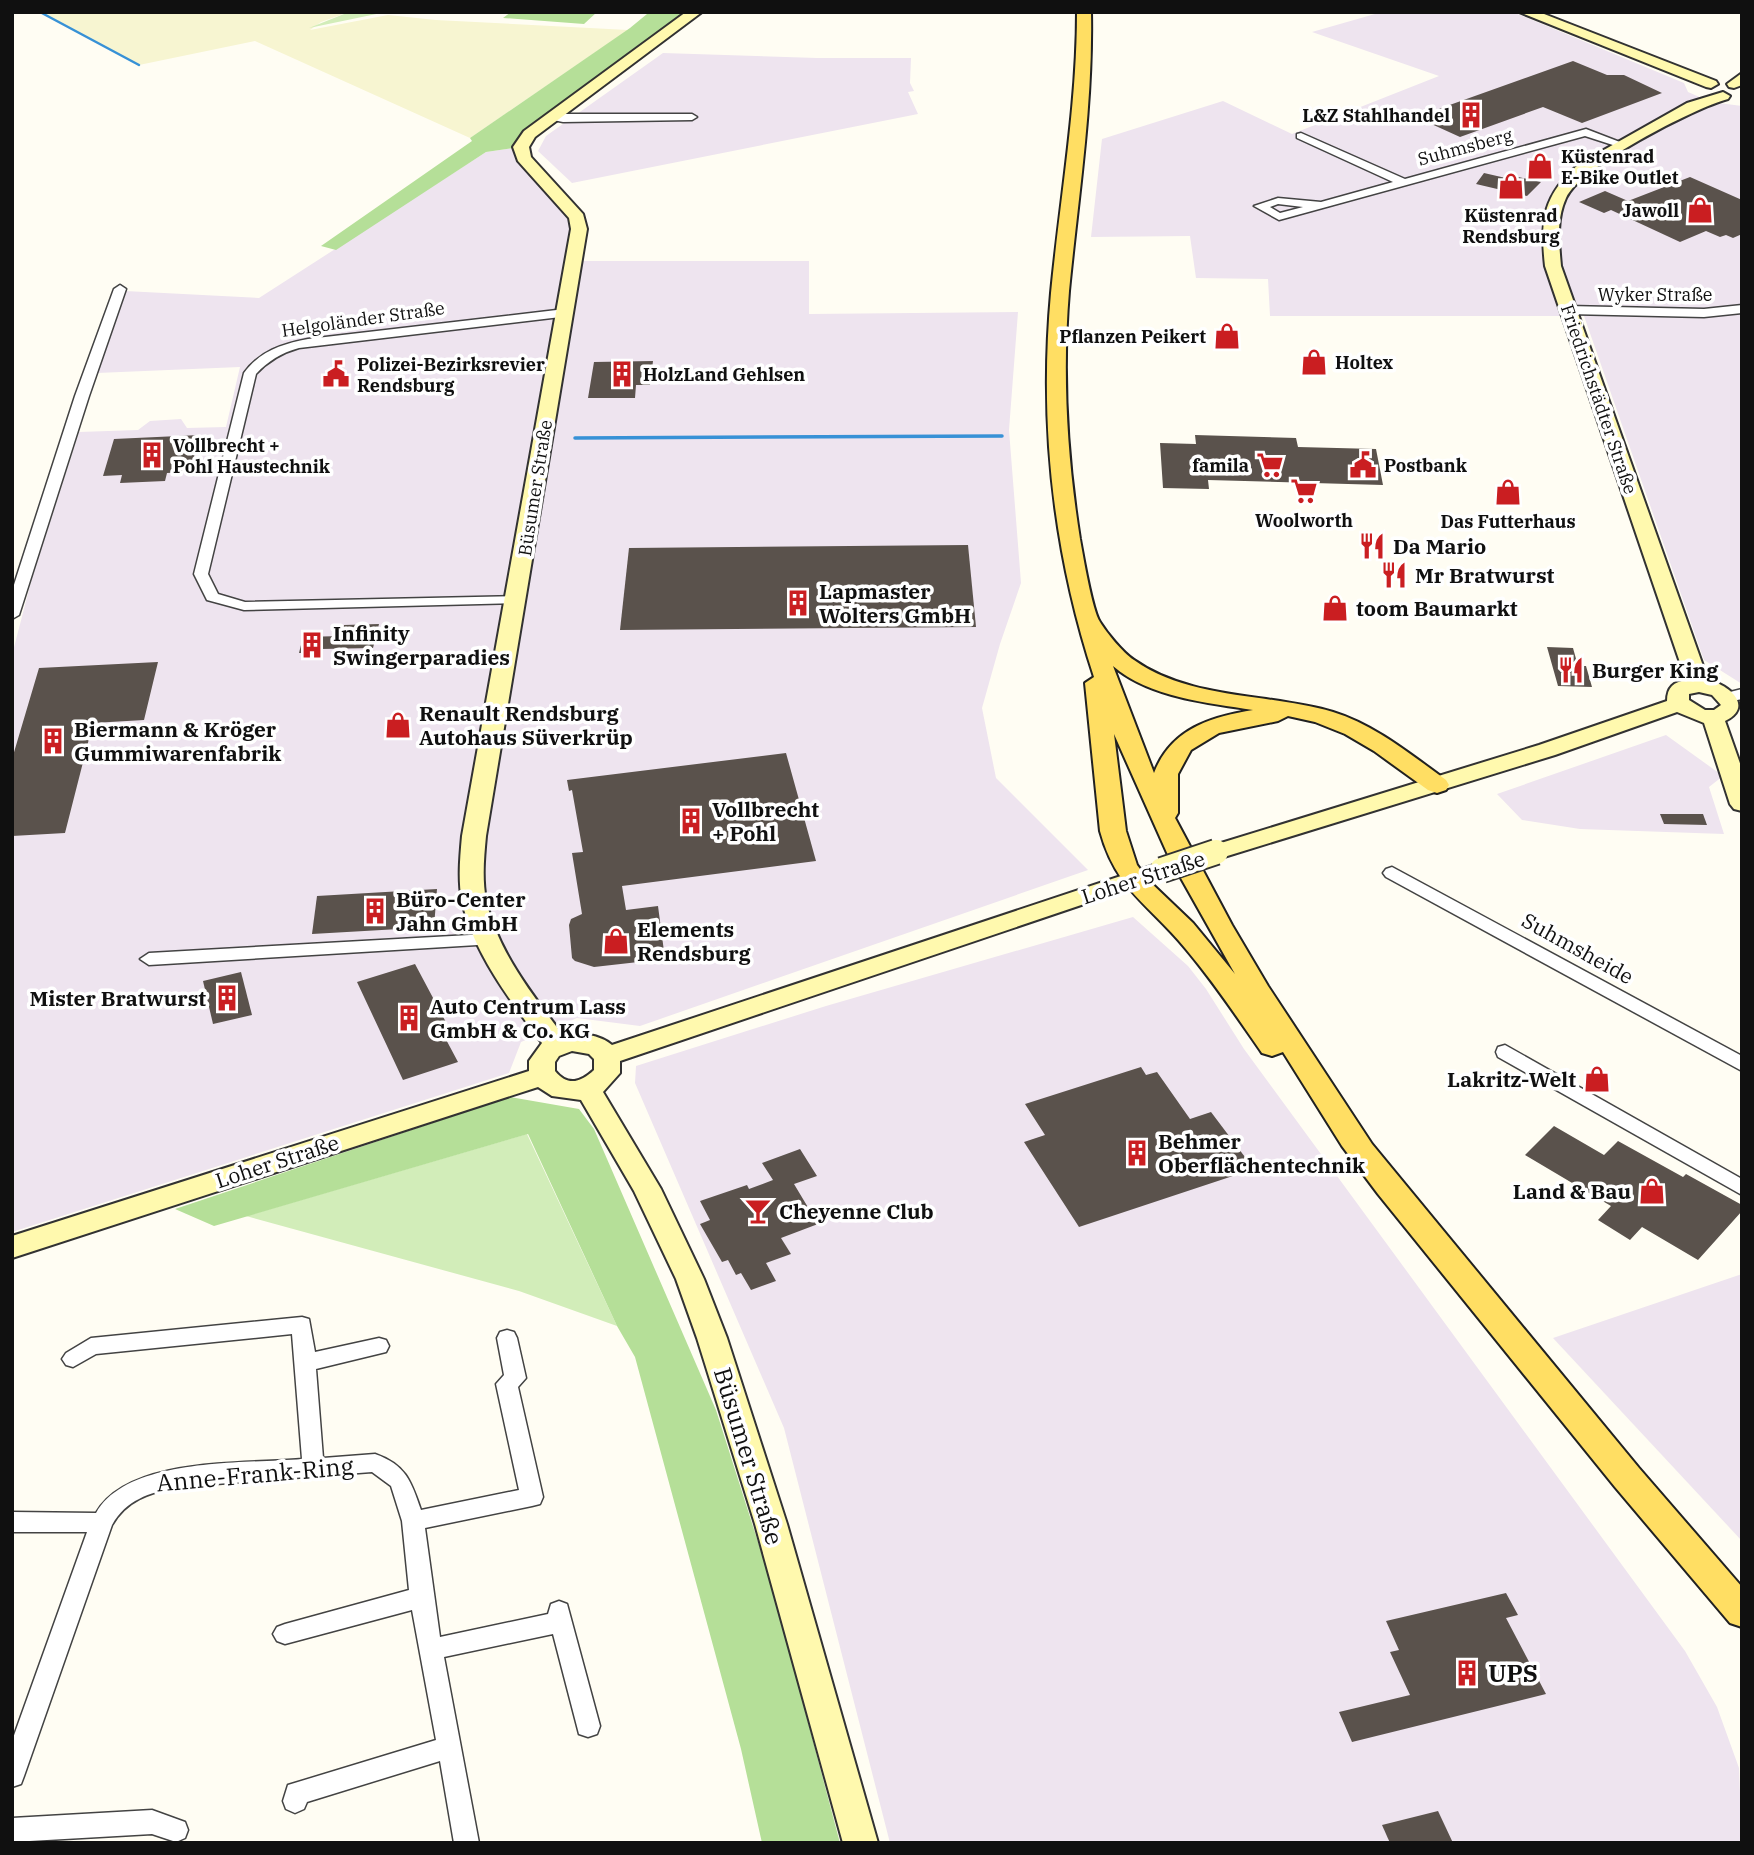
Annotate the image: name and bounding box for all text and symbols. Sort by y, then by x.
building icon: L&Z Stahlhandel [1456,100,1486,130]
place label: L&Z Stahlhandel [1302,104,1450,127]
street label: Suhmsberg [1415,123,1515,171]
place label: Küstenrad E-Bike Outlet [1561,145,1679,189]
shop icon: Küstenrad E-Bike Outlet [1525,151,1555,181]
shop icon: Küstenrad Rendsburg [1496,171,1526,201]
shop icon: Jawoll [1685,195,1715,225]
place label: Jawoll [1622,199,1679,222]
place label: Küstenrad Rendsburg [1462,204,1560,248]
street label: Wyker Straße [1598,283,1712,306]
street label: Helgoländer Straße [280,296,446,342]
street label: Friedrichstädter Straße [1556,301,1642,497]
shop icon: Pflanzen Peikert [1212,321,1242,351]
place label: Pflanzen Peikert [1059,325,1206,348]
shop icon: Holtex [1299,347,1329,377]
place label: Holtex [1335,351,1394,374]
place label: Polizei-Bezirksrevier Rendsburg [357,353,545,397]
public building icon: Polizei-Bezirksrevier Rendsburg [321,359,351,389]
building icon: HolzLand Gehlsen [607,359,637,389]
place label: HolzLand Gehlsen [643,363,805,386]
street label: Büsumer Straße [513,418,557,558]
place label: Vollbrecht + Pohl Haustechnik [173,434,331,478]
building icon: Vollbrecht + Pohl Haustechnik [137,440,167,470]
supermarket icon: famila [1255,450,1285,480]
public building icon: Postbank [1348,450,1378,480]
place label: famila [1192,454,1249,477]
place label: Postbank [1384,454,1468,477]
supermarket icon: Woolworth [1289,476,1319,506]
shop icon: Das Futterhaus [1493,477,1523,507]
place label: Woolworth [1255,509,1353,532]
place label: Das Futterhaus [1440,510,1576,533]
restaurant icon: Da Mario [1357,531,1387,561]
place label: Da Mario [1393,532,1486,560]
restaurant icon: Mr Bratwurst [1379,560,1409,590]
place label: Mr Bratwurst [1415,561,1554,589]
place label: Lapmaster Wolters GmbH [819,577,971,629]
building icon: Lapmaster Wolters GmbH [783,588,813,618]
shop icon: toom Baumarkt [1320,593,1350,623]
place label: toom Baumarkt [1356,594,1518,622]
place label: Infinity Swingerparadies [333,619,510,671]
building icon: Infinity Swingerparadies [297,630,327,660]
restaurant icon: Burger King [1556,655,1586,685]
place label: Burger King [1592,656,1719,684]
place label: Renault Rendsburg Autohaus Süverkrüp [419,699,633,751]
shop icon: Renault Rendsburg Autohaus Süverkrüp [383,710,413,740]
place label: Biermann & Kröger Gummiwarenfabrik [74,715,281,767]
building icon: Biermann & Kröger Gummiwarenfabrik [38,726,68,756]
place label: Vollbrecht + Pohl [712,795,819,847]
building icon: Vollbrecht + Pohl [676,806,706,836]
street label: Loher Straße [1078,844,1208,910]
place label: Büro-Center Jahn GmbH [396,885,526,937]
building icon: Büro-Center Jahn GmbH [360,896,390,926]
street label: Suhmsheide [1517,906,1639,990]
place label: Elements Rendsburg [637,915,752,967]
shop icon: Elements Rendsburg [601,926,631,956]
building icon: Mister Bratwurst [212,983,242,1013]
place label: Mister Bratwurst [29,984,206,1012]
place label: Auto Centrum Lass GmbH & Co. KG [430,992,626,1044]
building icon: Auto Centrum Lass GmbH & Co. KG [394,1003,424,1033]
shop icon: Lakritz-Welt [1582,1064,1612,1094]
place label: Lakritz-Welt [1447,1065,1576,1093]
place label: Behmer Oberflächentechnik [1158,1127,1365,1179]
street label: Loher Straße [212,1128,342,1194]
building icon: Behmer Oberflächentechnik [1122,1138,1152,1168]
shop icon: Land & Bau [1637,1176,1667,1206]
place label: Land & Bau [1513,1177,1631,1205]
bar icon: Cheyenne Club [743,1196,773,1226]
place label: Cheyenne Club [779,1197,934,1225]
street label: Büsumer Straße [707,1363,791,1549]
street label: Anne-Frank-Ring [155,1449,355,1499]
place label: UPS [1488,1657,1538,1689]
building icon: UPS [1452,1658,1482,1688]

